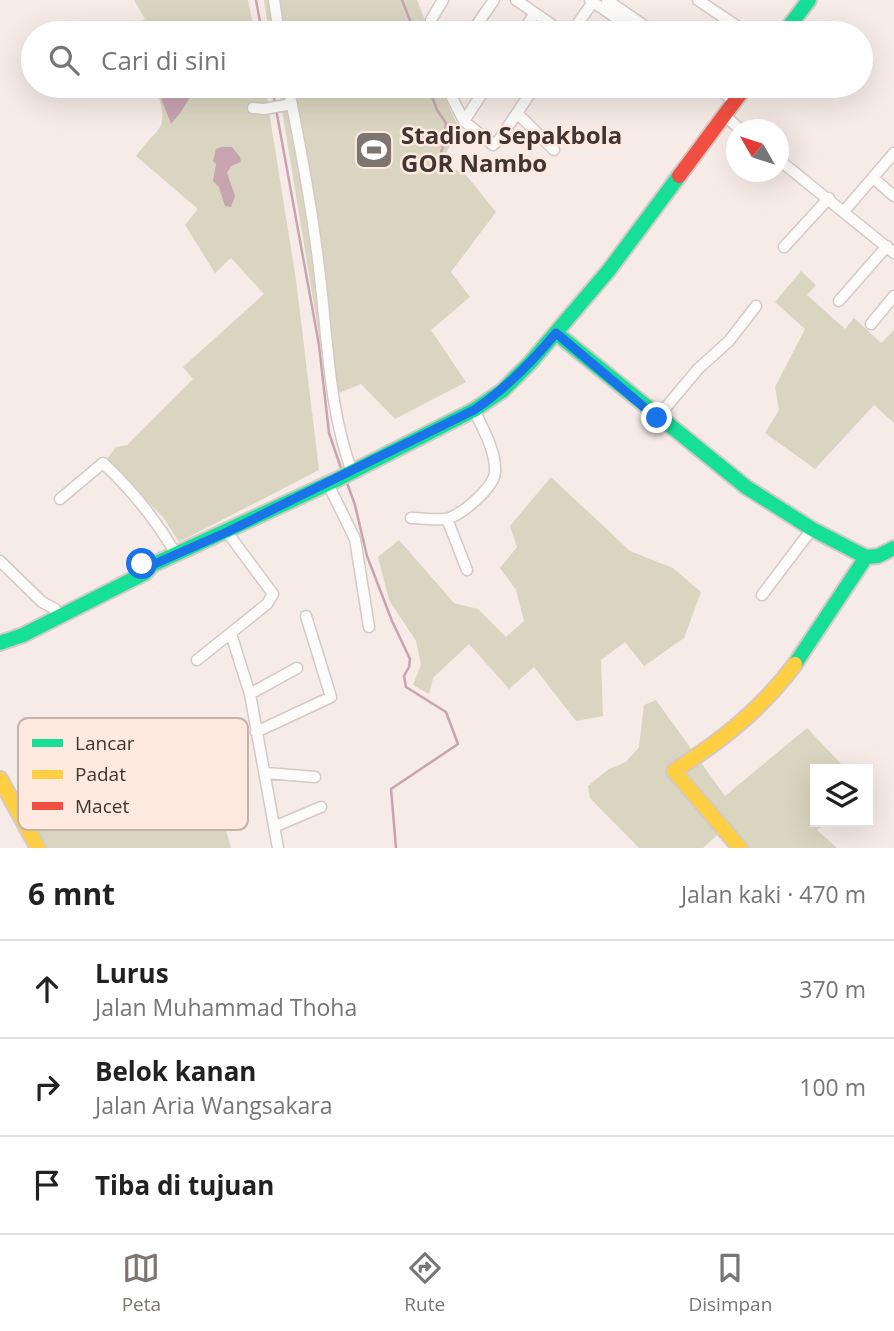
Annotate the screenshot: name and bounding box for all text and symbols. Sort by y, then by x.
search box [21,21,873,98]
icon: search [45,41,83,79]
text: Cari di sini [101,42,226,78]
place label: Stadion Sepakbola GOR Nambo [401,118,622,179]
north arrow [726,119,789,182]
sports icon: Stadion Sepakbola GOR Nambo [353,129,395,171]
route end [641,402,672,433]
route start [126,548,157,579]
legend [18,718,248,830]
text: Lancar [75,730,135,756]
text: Padat [75,761,126,787]
map controls [810,764,873,827]
button: layers [810,764,873,827]
text: Macet [75,793,129,819]
text: 6 mnt [28,873,115,914]
text: Jalan kaki · 470 m [681,878,866,910]
text: Lurus [95,955,169,991]
icon: ahead [28,970,66,1008]
text: 370 m [799,973,866,1005]
text: Jalan Muhammad Thoha [95,991,357,1023]
text: Belok kanan [95,1053,256,1089]
icon: right [28,1068,66,1106]
text: 100 m [799,1071,866,1103]
text: Jalan Aria Wangsakara [95,1089,333,1121]
icon: arrive [28,1166,66,1204]
text: Tiba di tujuan [95,1167,274,1203]
tab: Peta [122,1249,161,1317]
tab: Rute [404,1249,445,1317]
tab: Disimpan [688,1249,772,1317]

